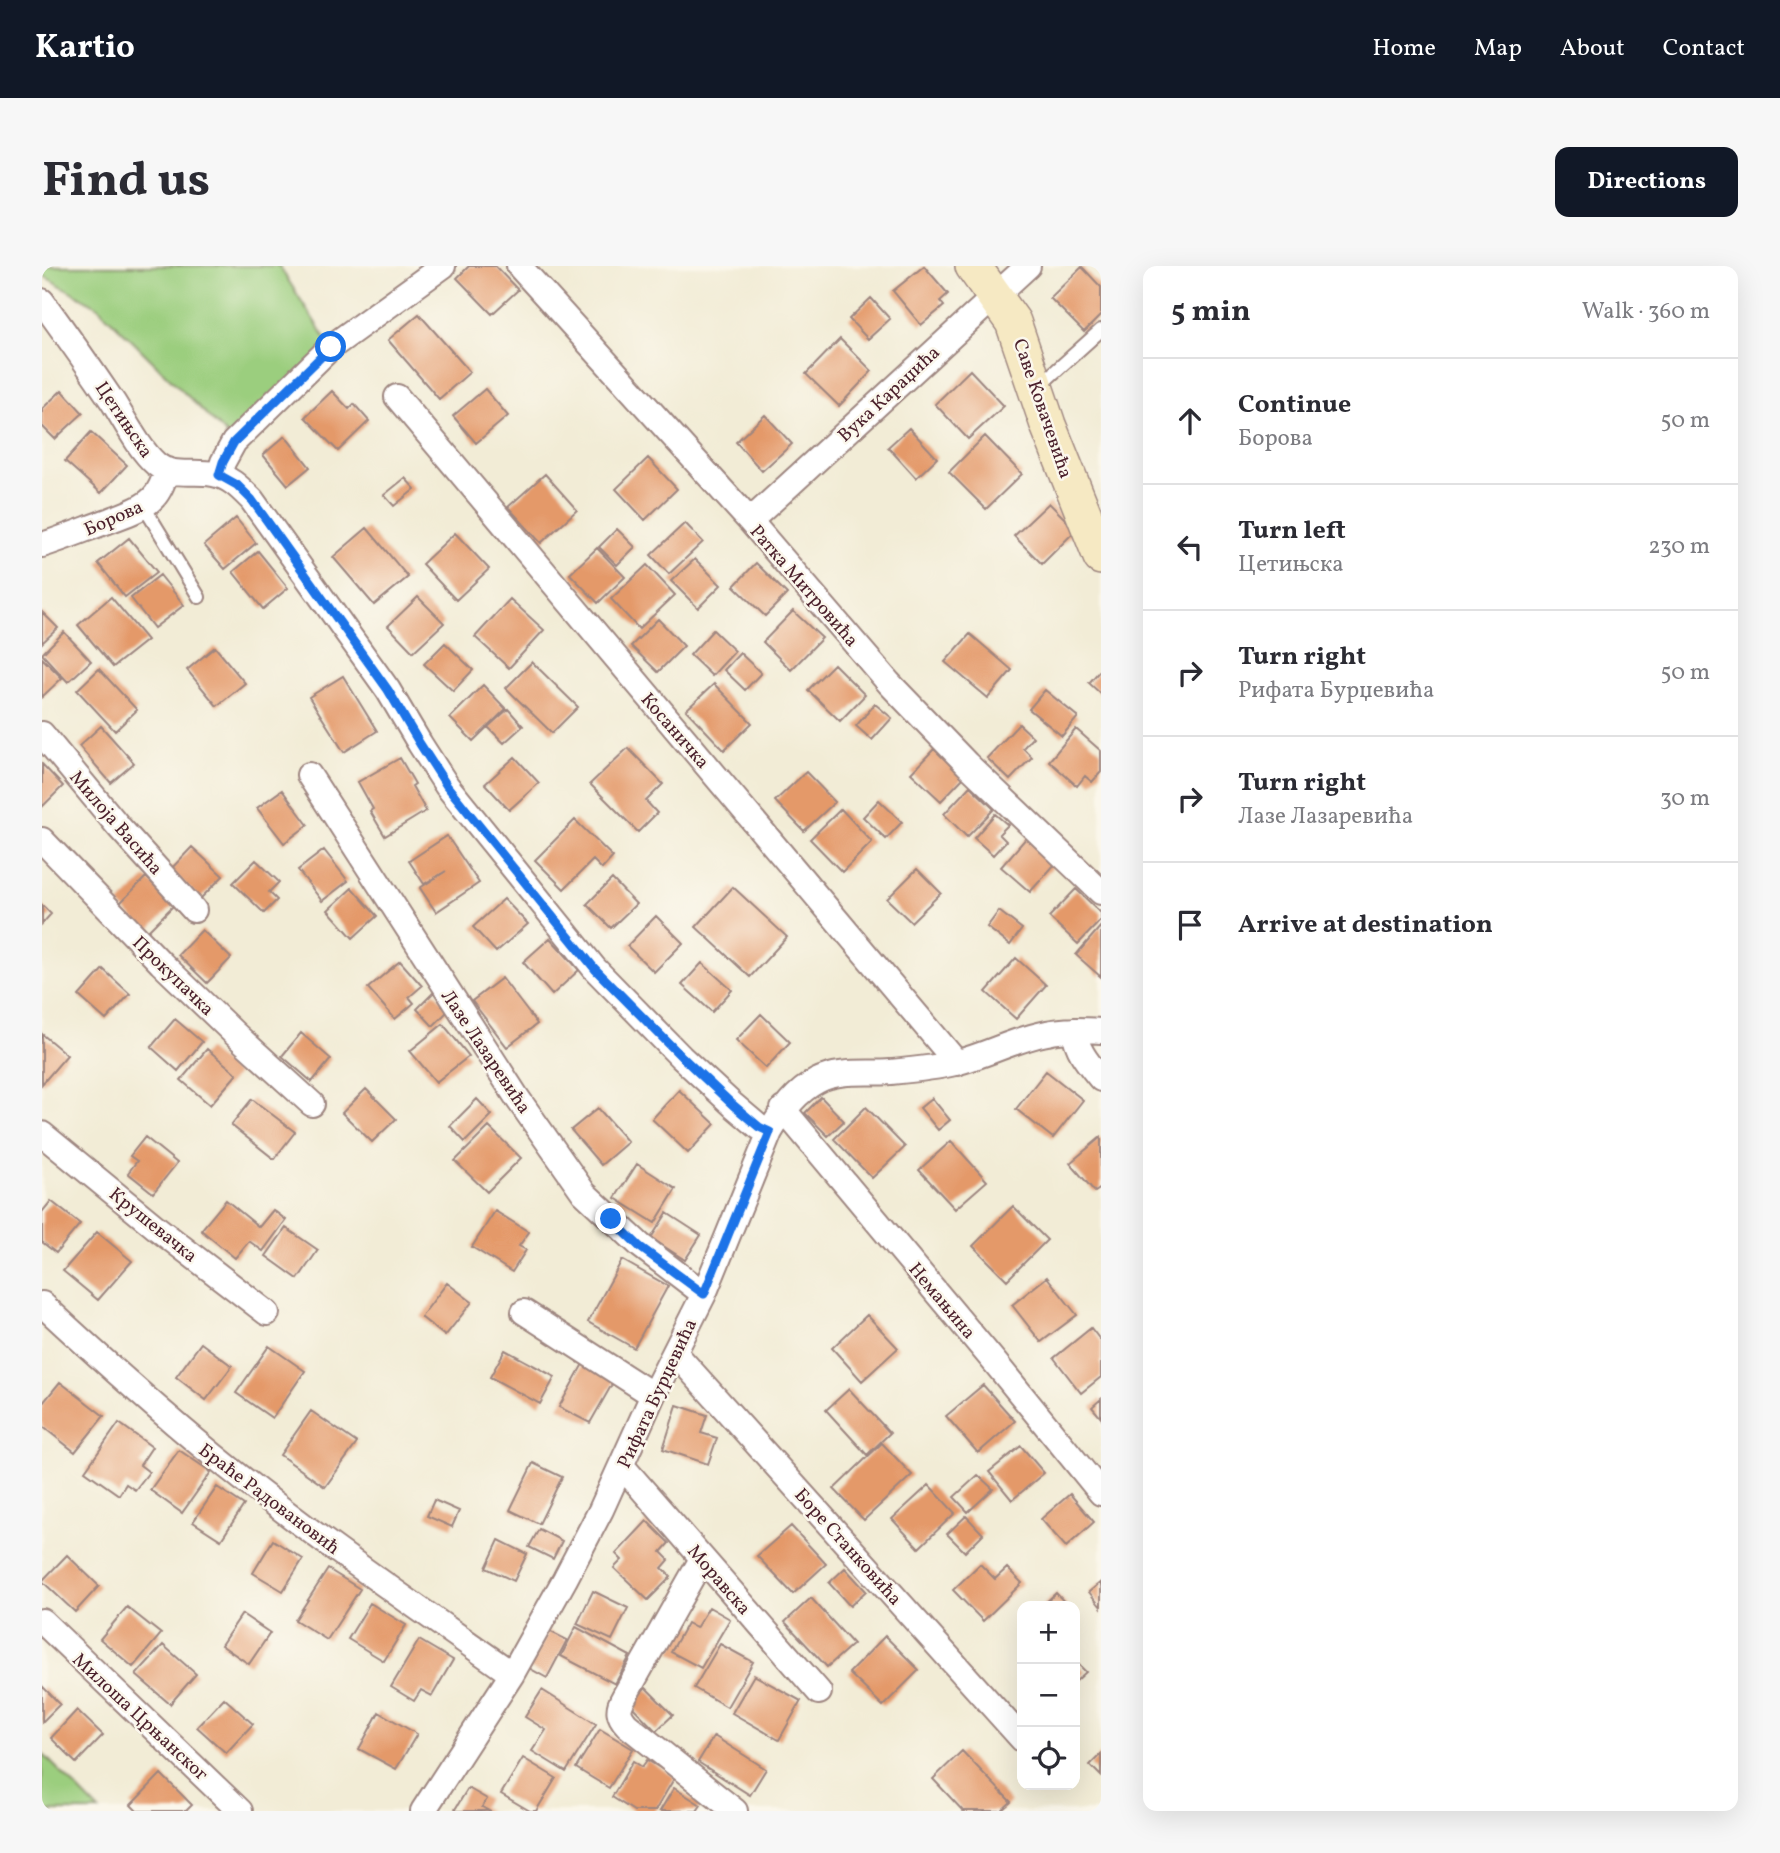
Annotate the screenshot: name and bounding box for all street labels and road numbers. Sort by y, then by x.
street label: Саве Ковачевића [1006,335,1078,482]
street label: Вука Караџића [833,340,946,449]
street label: Цетињска [88,377,159,464]
street label: Борова [80,494,147,543]
street label: Ратка Митровића [743,520,864,653]
street label: Косаничка [634,688,715,775]
street label: Милоја Васића [63,766,168,881]
street label: Прокупачка [126,931,219,1022]
street label: Лазе Лазаревића [434,985,537,1119]
street label: Крушевачка [103,1182,202,1269]
street label: Немањина [902,1257,981,1345]
street label: Рифата Бурџевића [612,1315,704,1473]
street label: Браће Радовановић [193,1438,345,1561]
street label: Боре Станковића [788,1483,907,1612]
street label: Моравска [681,1540,756,1621]
street label: Милоша Црњанског [66,1648,214,1788]

